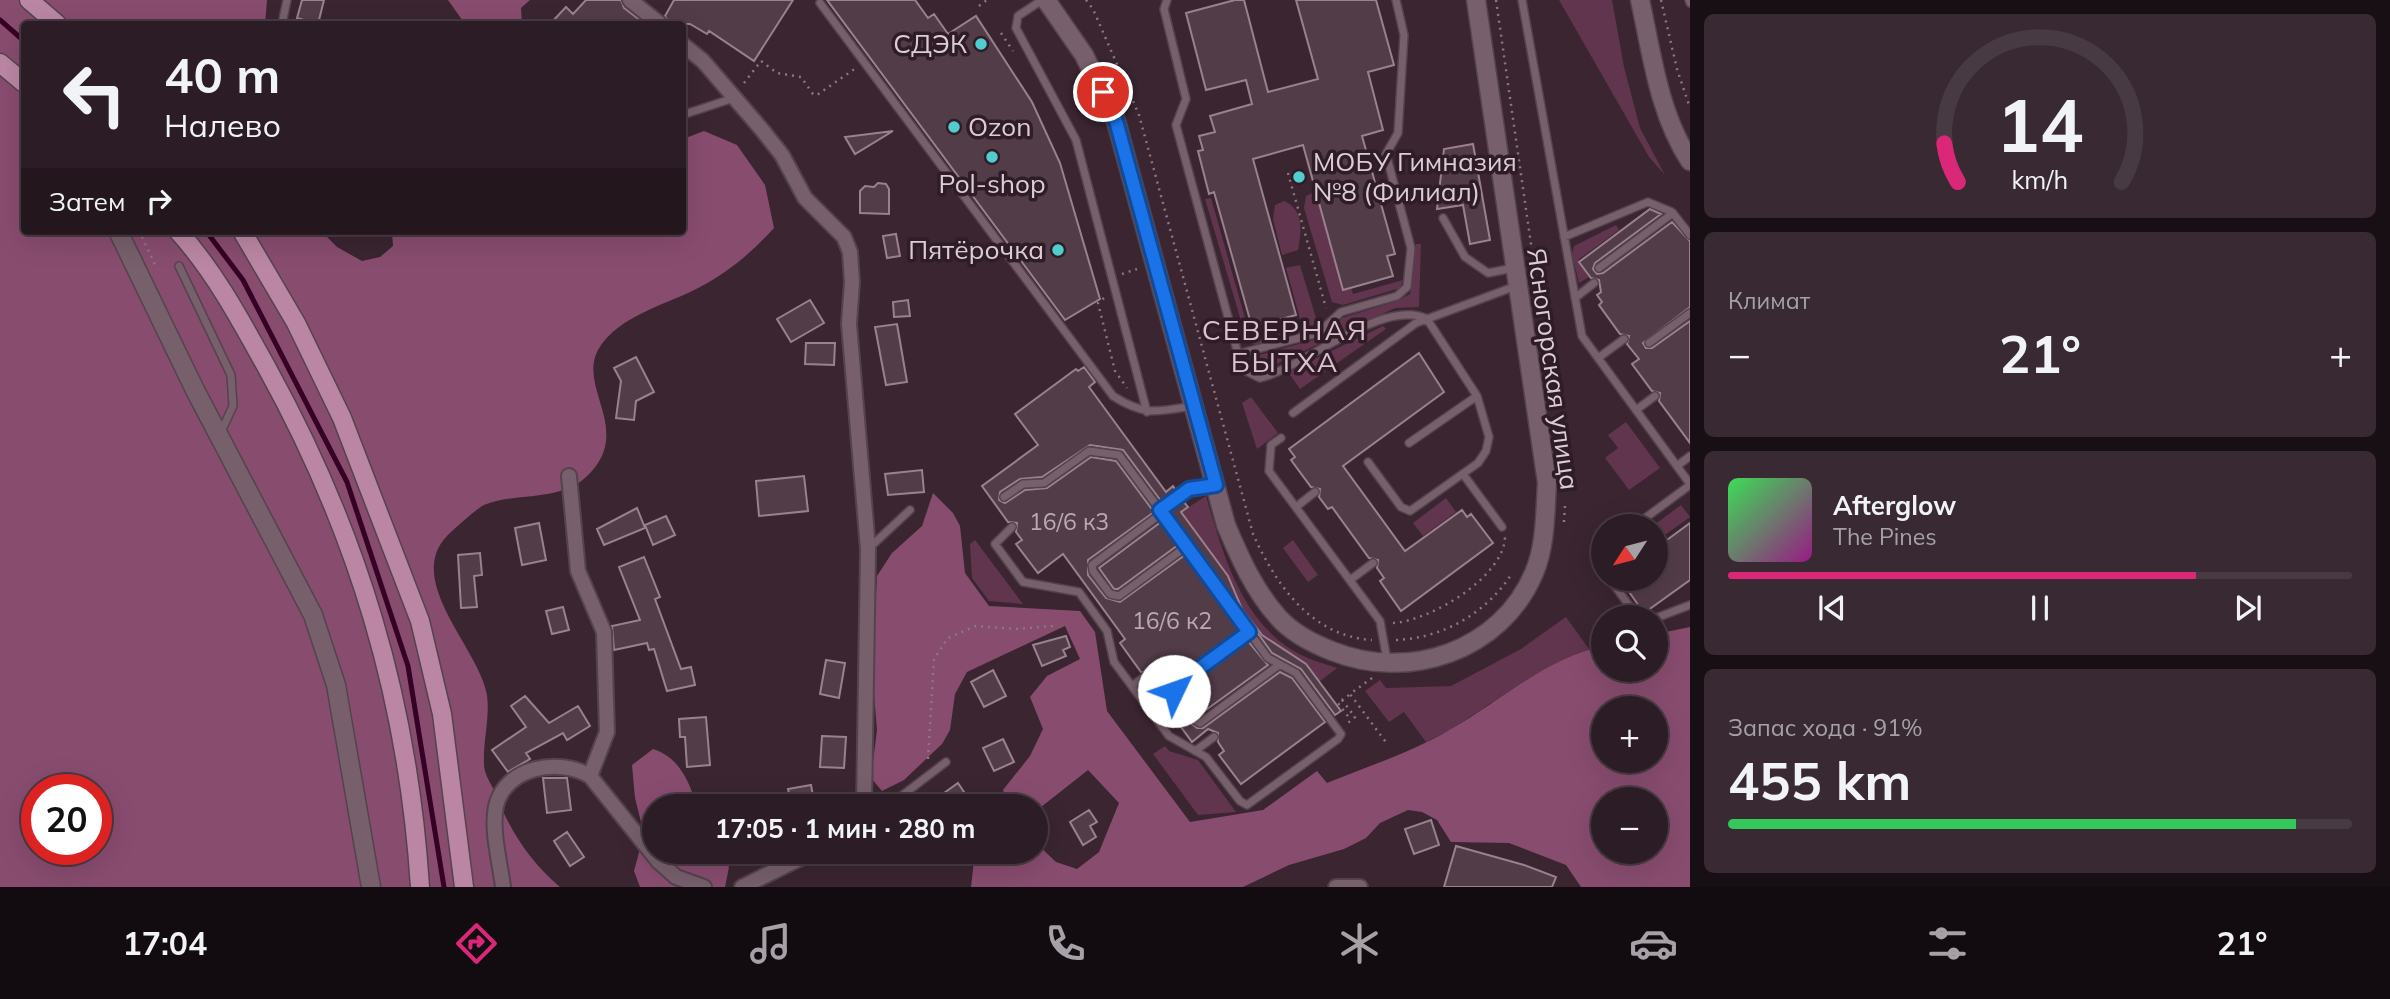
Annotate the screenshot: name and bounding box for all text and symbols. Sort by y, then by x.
place label: СДЭК [893,27,967,60]
marker: СДЭК [973,36,989,52]
text: 40 m [164,44,280,105]
icon: left [49,49,140,140]
pin [1073,62,1133,122]
icon: arrive [1084,73,1122,111]
text: 14 [1996,80,2084,171]
text: Налево [164,105,281,145]
place label: Ozon [968,110,1031,143]
marker: Ozon [946,119,962,135]
place label: МОБУ Гимназия №8 (Филиал) [1313,145,1517,208]
marker: Pol-shop [984,149,1000,165]
text: km/h [2012,164,2068,195]
place label: Pol-shop [938,167,1046,200]
marker: МОБУ Гимназия №8 (Филиал) [1291,169,1307,185]
icon: right [140,182,178,220]
text: Затем [49,185,126,218]
place label: Пятёрочка [908,233,1044,266]
marker: Пятёрочка [1050,242,1066,258]
street label: Ясногорская улица [1520,246,1587,492]
text: Климат [1728,286,1810,315]
district label: СЕВЕРНАЯ БЫТХА [1202,312,1368,379]
text: 21° [1999,321,2081,386]
text: − [1728,330,1751,378]
text: + [2329,330,2352,378]
text: Afterglow [1833,489,1956,522]
house number: 16/6 к3 [1029,507,1109,536]
north arrow [1591,514,1668,592]
map controls [1591,514,1668,864]
text: The Pines [1833,522,1937,551]
icon: previous [1813,589,1851,627]
icon: pause [2021,589,2059,627]
icon: next [2229,589,2267,627]
button: search [1591,605,1668,682]
house number: 16/6 к2 [1132,606,1212,635]
position arrow [1137,654,1211,728]
button: + [1591,696,1668,773]
text: Запас хода · 91% [1728,713,1923,742]
text: 455 km [1728,748,1911,813]
speed limit sign: 20 [21,774,112,865]
button: − [1591,787,1668,864]
text: 17:05 · 1 мин · 280 m [715,812,975,845]
icon: directions [452,919,501,968]
icon: music [746,919,795,968]
icon: phone [1041,919,1090,968]
icon: climate [1335,919,1384,968]
icon: car [1629,919,1678,968]
icon: filters [1923,919,1972,968]
text: 17:04 [123,923,207,963]
text: 21° [2217,923,2267,963]

